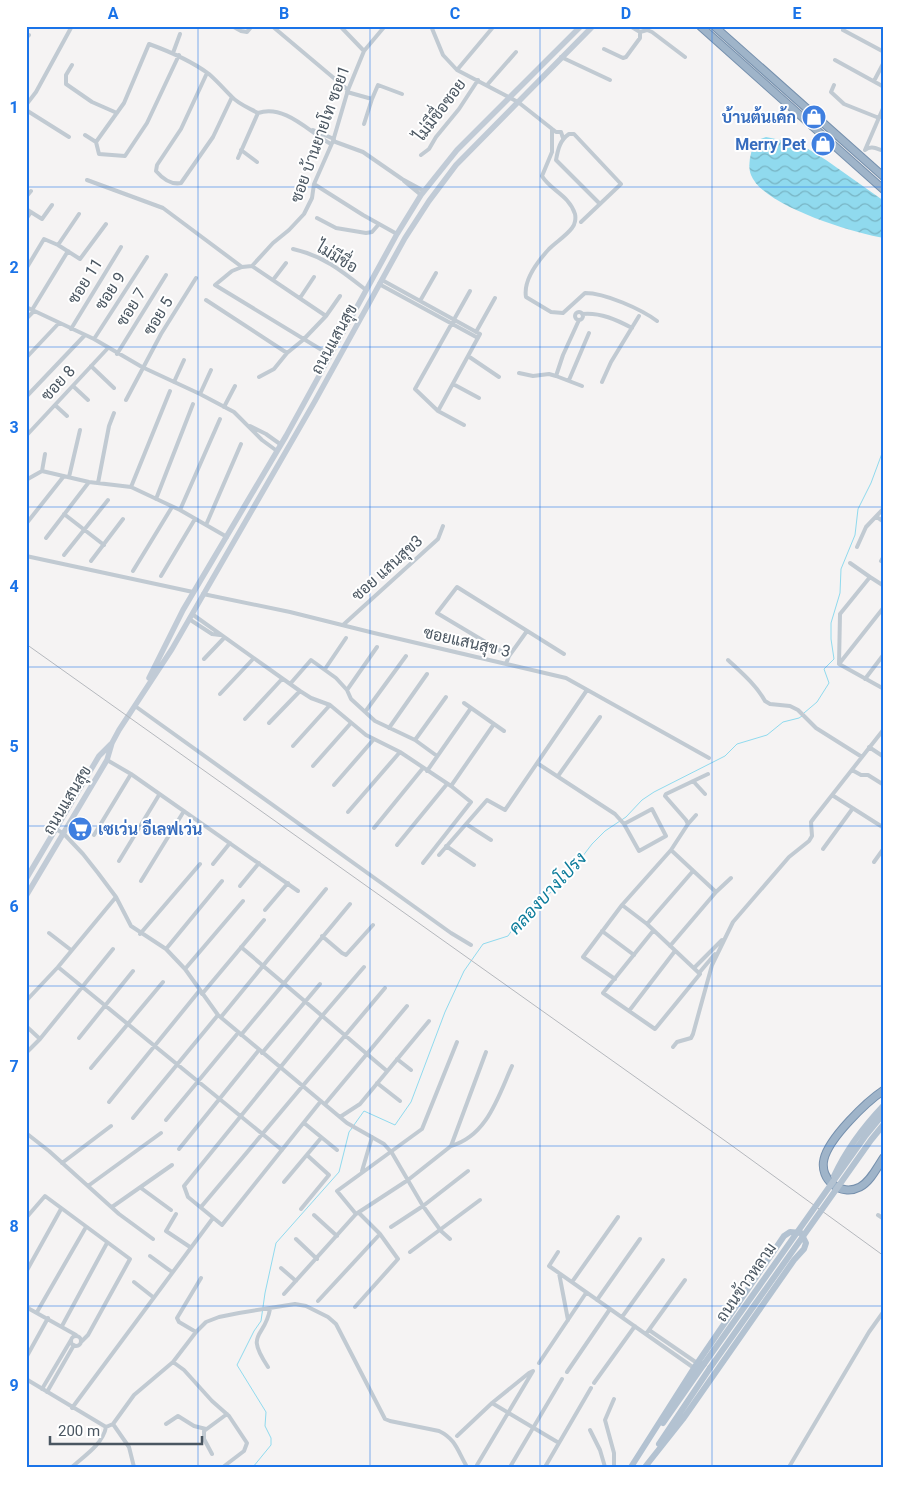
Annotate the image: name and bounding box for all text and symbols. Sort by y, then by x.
text: A [108,4,119,23]
text: B [279,4,289,23]
text: C [450,4,460,23]
text: D [621,4,631,23]
text: E [793,4,802,23]
street label: ซอย บ้านยายโท ซอย1 [284,62,354,205]
street label: ไม่มีชื่อซอย [405,72,470,147]
text: 1 [9,98,19,117]
shop icon: บ้านต้นเค้ก [801,104,827,130]
place label: บ้านต้นเค้ก [722,106,796,127]
shop icon: Merry Pet [810,131,836,157]
place label: Merry Pet [735,135,807,154]
street label: ไม่มีชื่อ [311,232,364,277]
street label: ซอย 11 [64,255,106,307]
text: 2 [9,258,19,277]
street label: ซอย 9 [91,268,129,314]
street label: ซอย 7 [112,284,150,330]
street label: ซอย 5 [139,293,177,339]
street label: ถนนแสนสุข [307,301,363,378]
street label: ซอย 8 [37,361,79,405]
text: 3 [9,418,19,437]
street label: ซอย แสนสุข3 [348,531,428,606]
text: 4 [9,577,19,596]
street label: ซอยแสนสุข 3 [421,623,512,663]
text: 5 [9,737,19,756]
street label: ถนนแสนสุข [39,762,97,839]
supermarket icon: เซเว่น อีเลฟเว่น [67,816,93,842]
place label: เซเว่น อีเลฟเว่น [98,819,202,839]
water label: คลองบางโปรง [502,846,590,938]
text: 6 [9,897,19,916]
text: 7 [9,1057,19,1076]
text: 8 [9,1217,19,1236]
street label: ถนนข้าวหลาม [711,1238,780,1325]
text: 9 [9,1376,19,1395]
scale bar [50,1413,202,1445]
text: 200 m [58,1422,100,1440]

